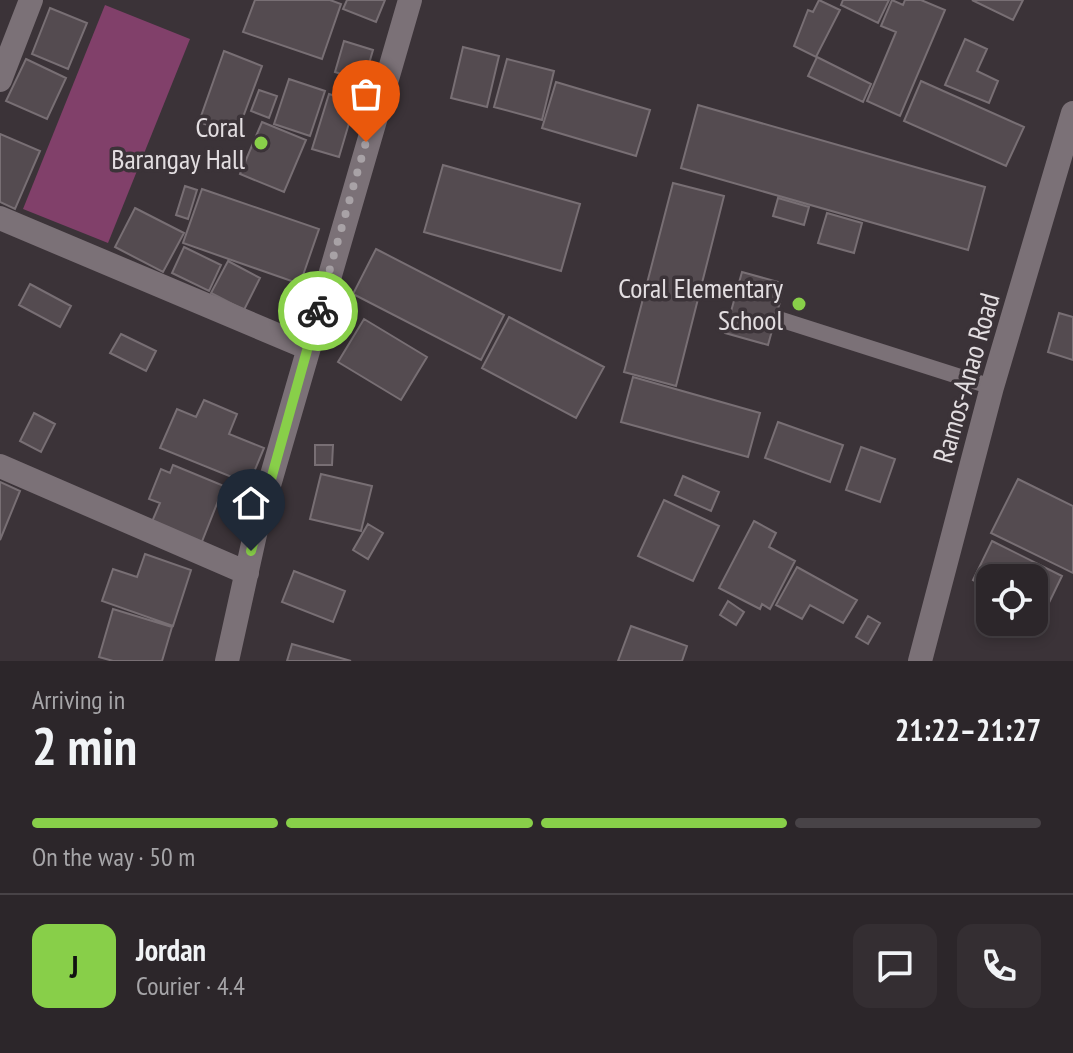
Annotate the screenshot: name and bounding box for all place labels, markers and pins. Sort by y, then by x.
pin [332,60,400,142]
place label: Coral Barangay Hall [111,108,245,177]
marker: Coral Barangay Hall [252,134,270,152]
place label: Coral Elementary School [618,269,783,338]
marker: Coral Elementary School [790,295,808,313]
pin [217,469,285,551]

